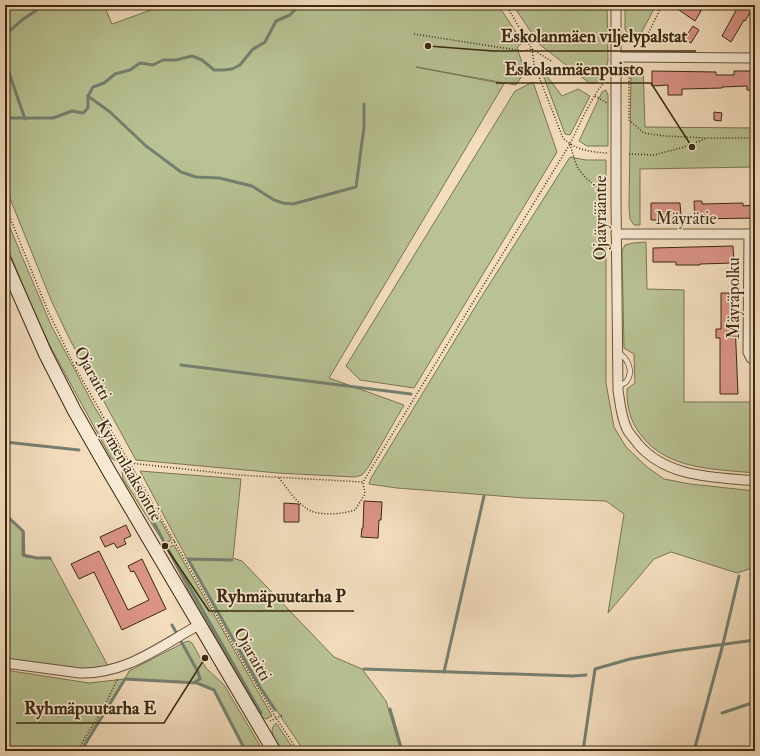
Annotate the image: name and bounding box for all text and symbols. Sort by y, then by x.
callout: Eskolanmäen viljelypalstat [493,21,696,51]
text: Eskolanmäen viljelypalstat [501,25,688,48]
callout: Eskolanmäenpuisto [496,53,651,83]
text: Eskolanmäenpuisto [504,58,644,81]
street label: Ojaäyrääntie [590,175,612,261]
street label: Mäyrätie [655,208,717,230]
street label: Mäyräpolku [723,257,745,339]
street label: Ojaraitti [69,343,116,404]
street label: Kymenlaaksontie [91,416,167,525]
callout: Ryhmäpuutarha P [209,581,354,611]
text: Ryhmäpuutarha P [216,585,346,608]
street label: Ojaraitti [229,624,276,685]
callout: Ryhmäpuutarha E [16,693,164,723]
text: Ryhmäpuutarha E [24,697,156,720]

